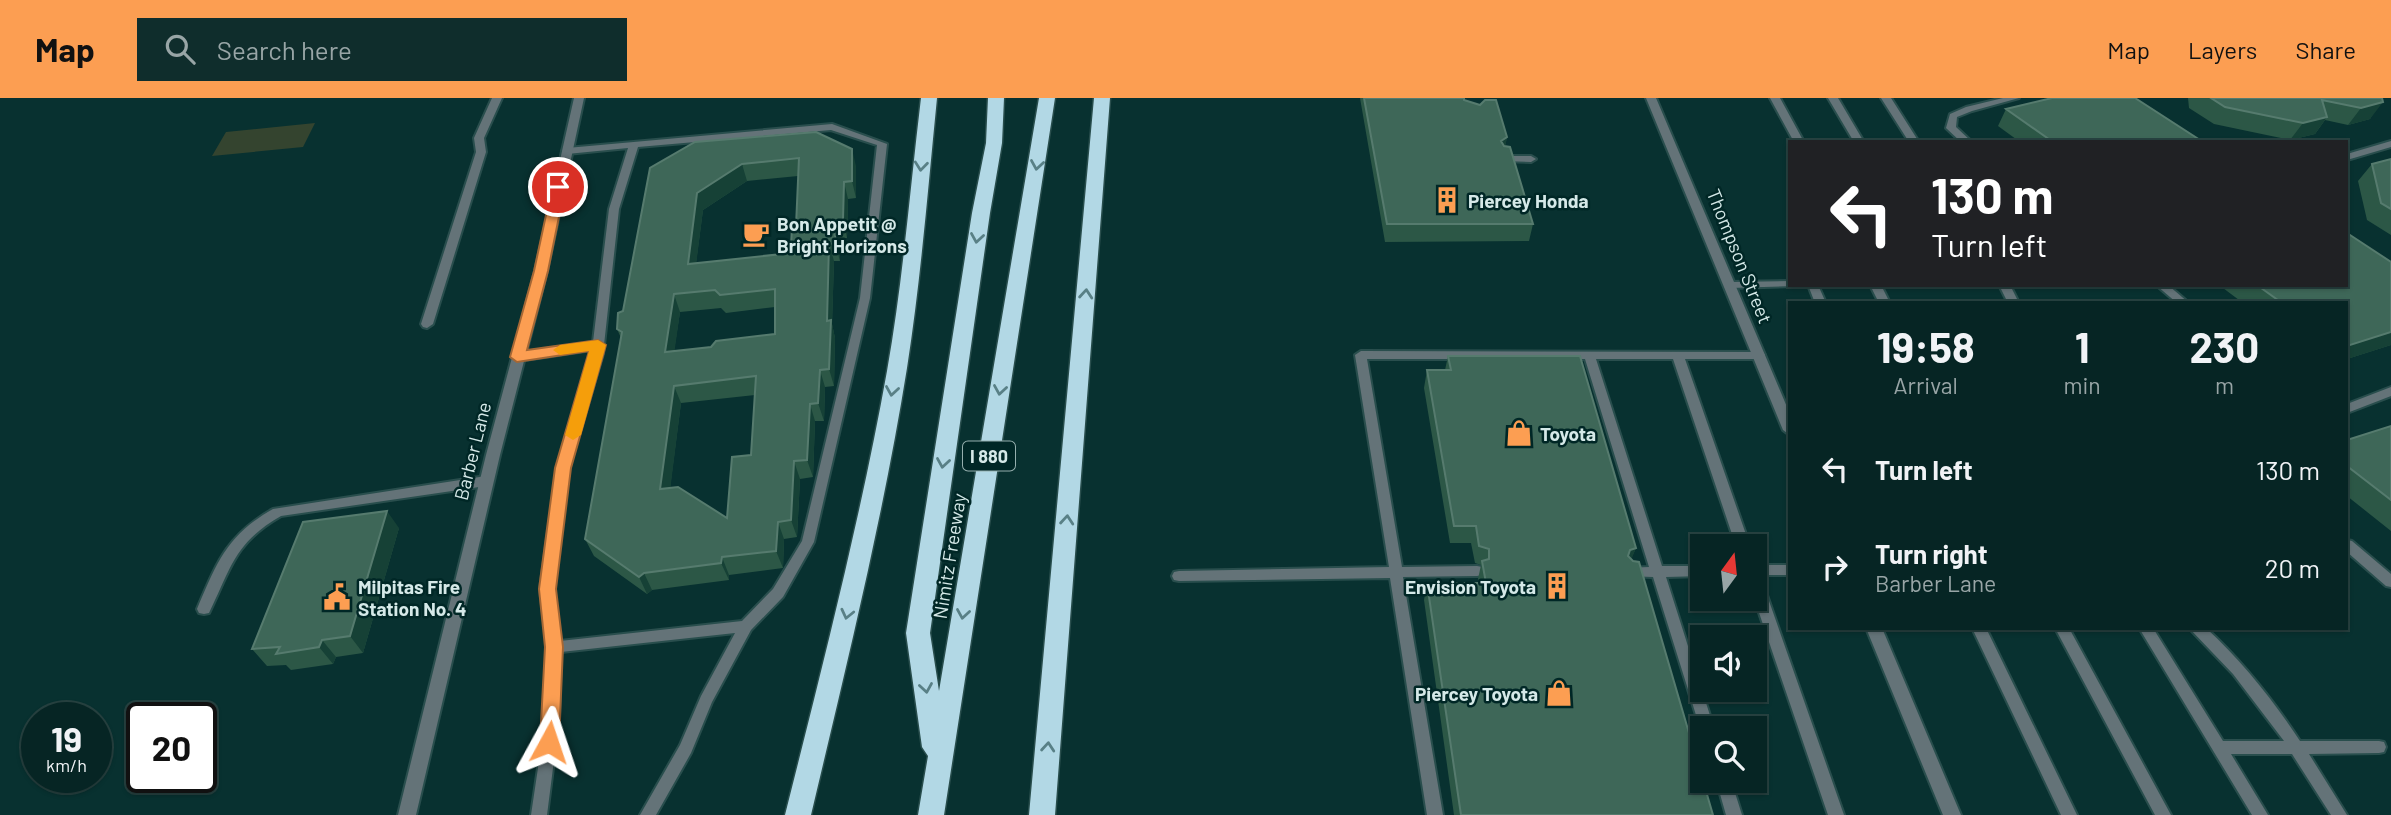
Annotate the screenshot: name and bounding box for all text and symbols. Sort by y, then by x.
search box [137,18,627,81]
text: Map [35,29,95,69]
icon: search [161,30,199,68]
text: Search here [217,34,352,65]
text: Map [2107,35,2150,64]
text: Layers [2188,35,2257,64]
text: Share [2295,35,2356,64]
pin [528,157,588,217]
one-way arrow [1030,159,1045,171]
one-way arrow [914,161,929,172]
text: 130 m [1931,165,2053,224]
icon: arrive [539,168,577,206]
icon: left [1816,168,1907,259]
building icon: Piercey Honda [1432,185,1462,215]
street label: Thompson Street [1703,185,1777,327]
place label: Piercey Honda [1468,189,1589,212]
place label: Bon Appetit @ Bright Horizons [777,212,907,257]
cafe icon: Bon Appetit @ Bright Horizons [741,219,771,249]
text: Turn left [1931,225,2048,263]
one-way arrow [970,232,985,244]
one-way arrow [1078,288,1093,299]
text: 19:58 [1877,321,1975,371]
text: 1 [2075,321,2090,371]
text: 230 [2190,321,2259,371]
text: Arrival [1894,371,1958,399]
text: min [2063,371,2101,399]
text: m [2215,371,2234,399]
one-way arrow [993,384,1008,396]
one-way arrow [885,385,900,397]
street label: Barber Lane [449,400,495,502]
shop icon: Toyota [1504,418,1534,448]
place label: Toyota [1540,422,1596,445]
road number: I 880 [963,442,1015,470]
icon: left [1816,450,1854,488]
text: Turn left [1875,454,1973,485]
text: 130 m [2256,454,2320,485]
one-way arrow [936,457,951,469]
street label: Nimitz Freeway [928,491,970,620]
one-way arrow [1059,514,1074,525]
north arrow [1690,534,1768,611]
map controls [1690,534,1767,793]
text: Turn right [1875,538,1988,569]
icon: right [1816,548,1854,586]
text: 20 m [2265,552,2320,583]
text: Barber Lane [1875,569,1996,597]
building icon: Envision Toyota [1542,571,1572,601]
place label: Milpitas Fire Station No. 4 [358,575,467,620]
place label: Envision Toyota [1405,575,1536,598]
public building icon: Milpitas Fire Station No. 4 [322,582,352,612]
one-way arrow [840,608,855,620]
one-way arrow [956,608,971,620]
button: sound [1690,625,1767,702]
shop icon: Piercey Toyota [1544,678,1574,708]
one-way arrow [918,682,933,694]
place label: Piercey Toyota [1415,682,1538,705]
speed limit sign: 20 [126,702,217,793]
position arrow [512,705,586,779]
button: search [1690,716,1767,793]
text: 19 [51,717,82,759]
one-way arrow [1040,741,1055,752]
text: km/h [46,754,87,776]

